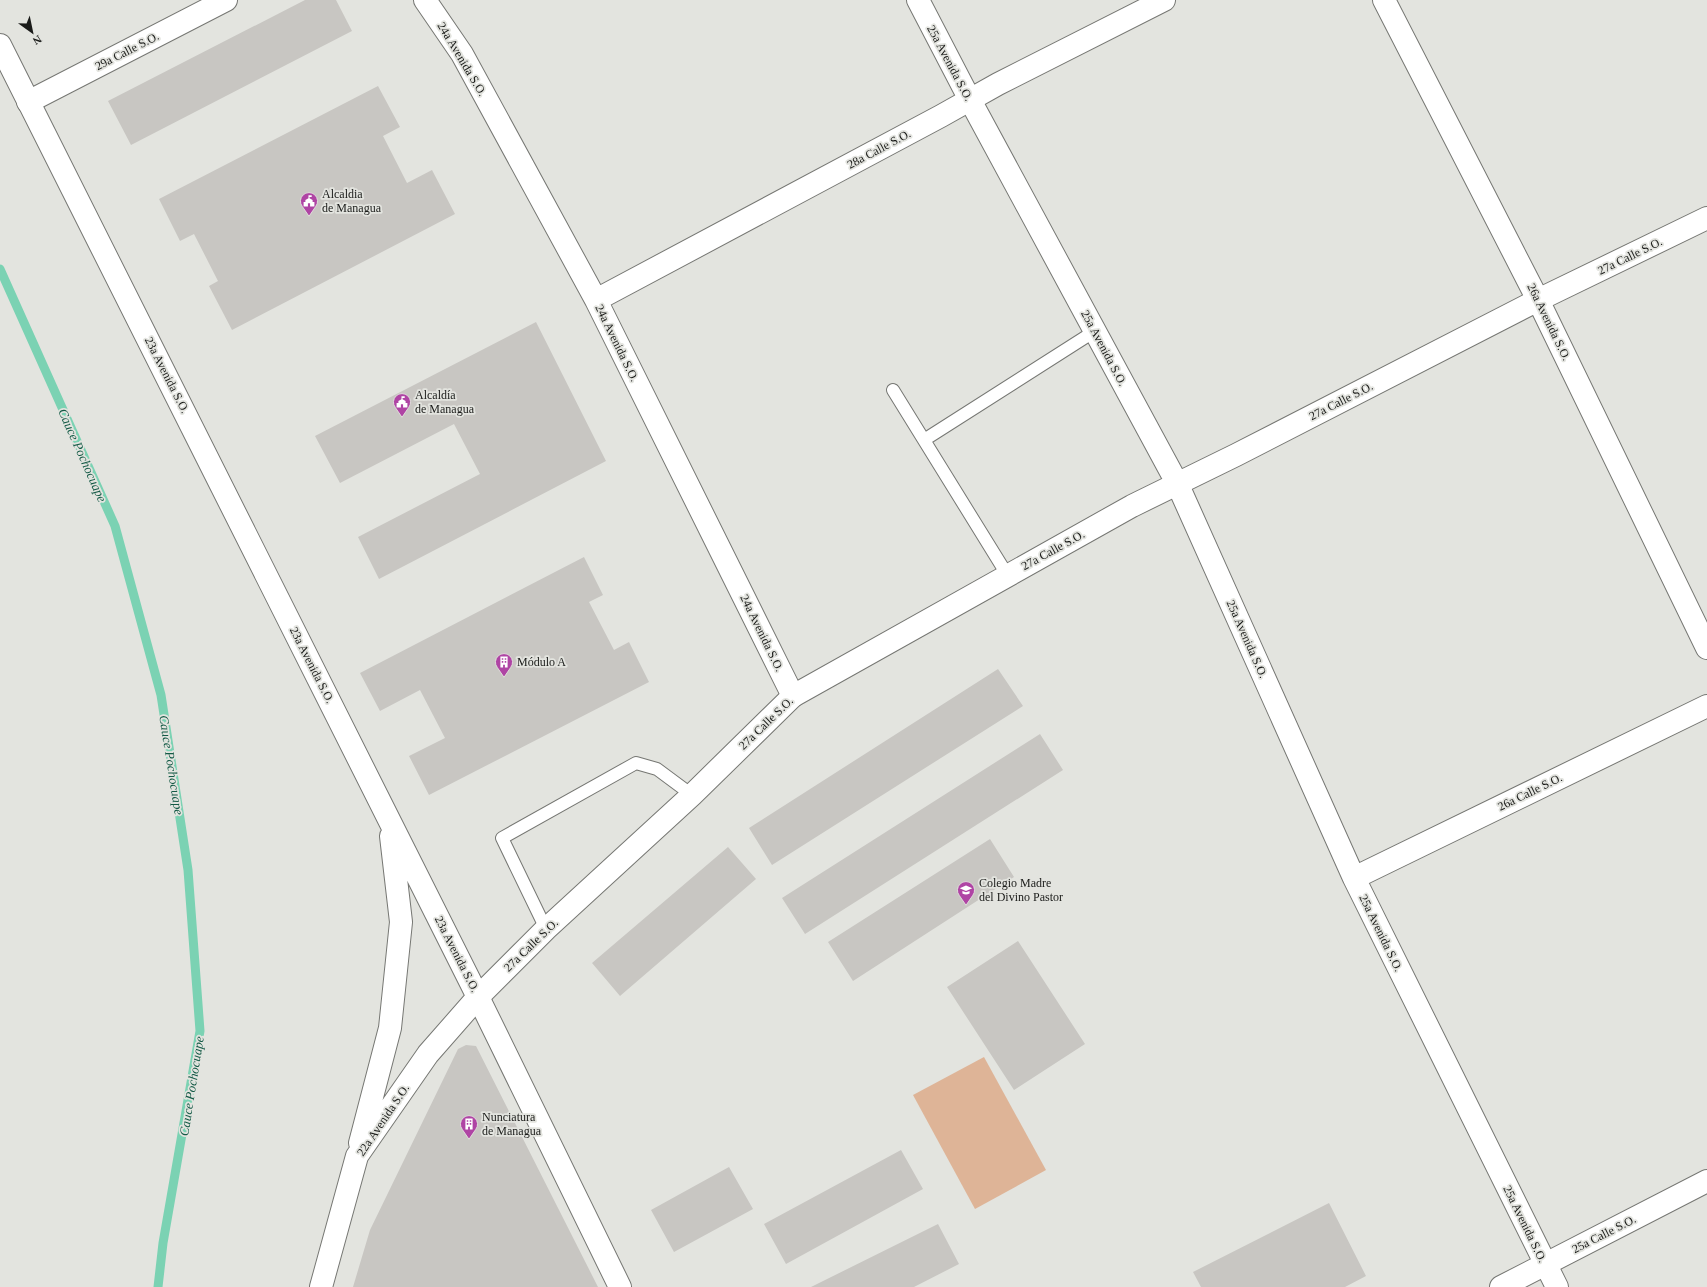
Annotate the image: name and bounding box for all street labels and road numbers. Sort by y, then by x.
street label: 24a Avenida S.O. [434,19,490,99]
street label: 25a Avenida S.O. [924,23,976,103]
street label: 29a Calle S.O. [93,29,161,73]
street label: 28a Calle S.O. [845,126,913,172]
street label: 27a Calle S.O. [1595,234,1665,278]
street label: 26a Avenida S.O. [1524,281,1574,363]
street label: 24a Avenida S.O. [592,302,642,384]
street label: 25a Avenida S.O. [1078,308,1130,388]
street label: 23a Avenida S.O. [142,335,192,415]
street label: 27a Calle S.O. [1307,379,1375,423]
street label: 27a Calle S.O. [1019,527,1087,573]
street label: 24a Avenida S.O. [737,592,787,674]
street label: 25a Avenida S.O. [1224,598,1270,680]
street label: 23a Avenida S.O. [287,625,337,705]
street label: 27a Calle S.O. [736,694,796,752]
street label: 26a Calle S.O. [1495,770,1565,814]
street label: 25a Avenida S.O. [1356,892,1406,974]
street label: 23a Avenida S.O. [432,914,482,994]
street label: 27a Calle S.O. [501,916,561,974]
street label: 22a Avenida S.O. [354,1081,412,1159]
street label: 25a Avenida S.O. [1500,1183,1550,1265]
street label: 25a Calle S.O. [1570,1212,1638,1256]

